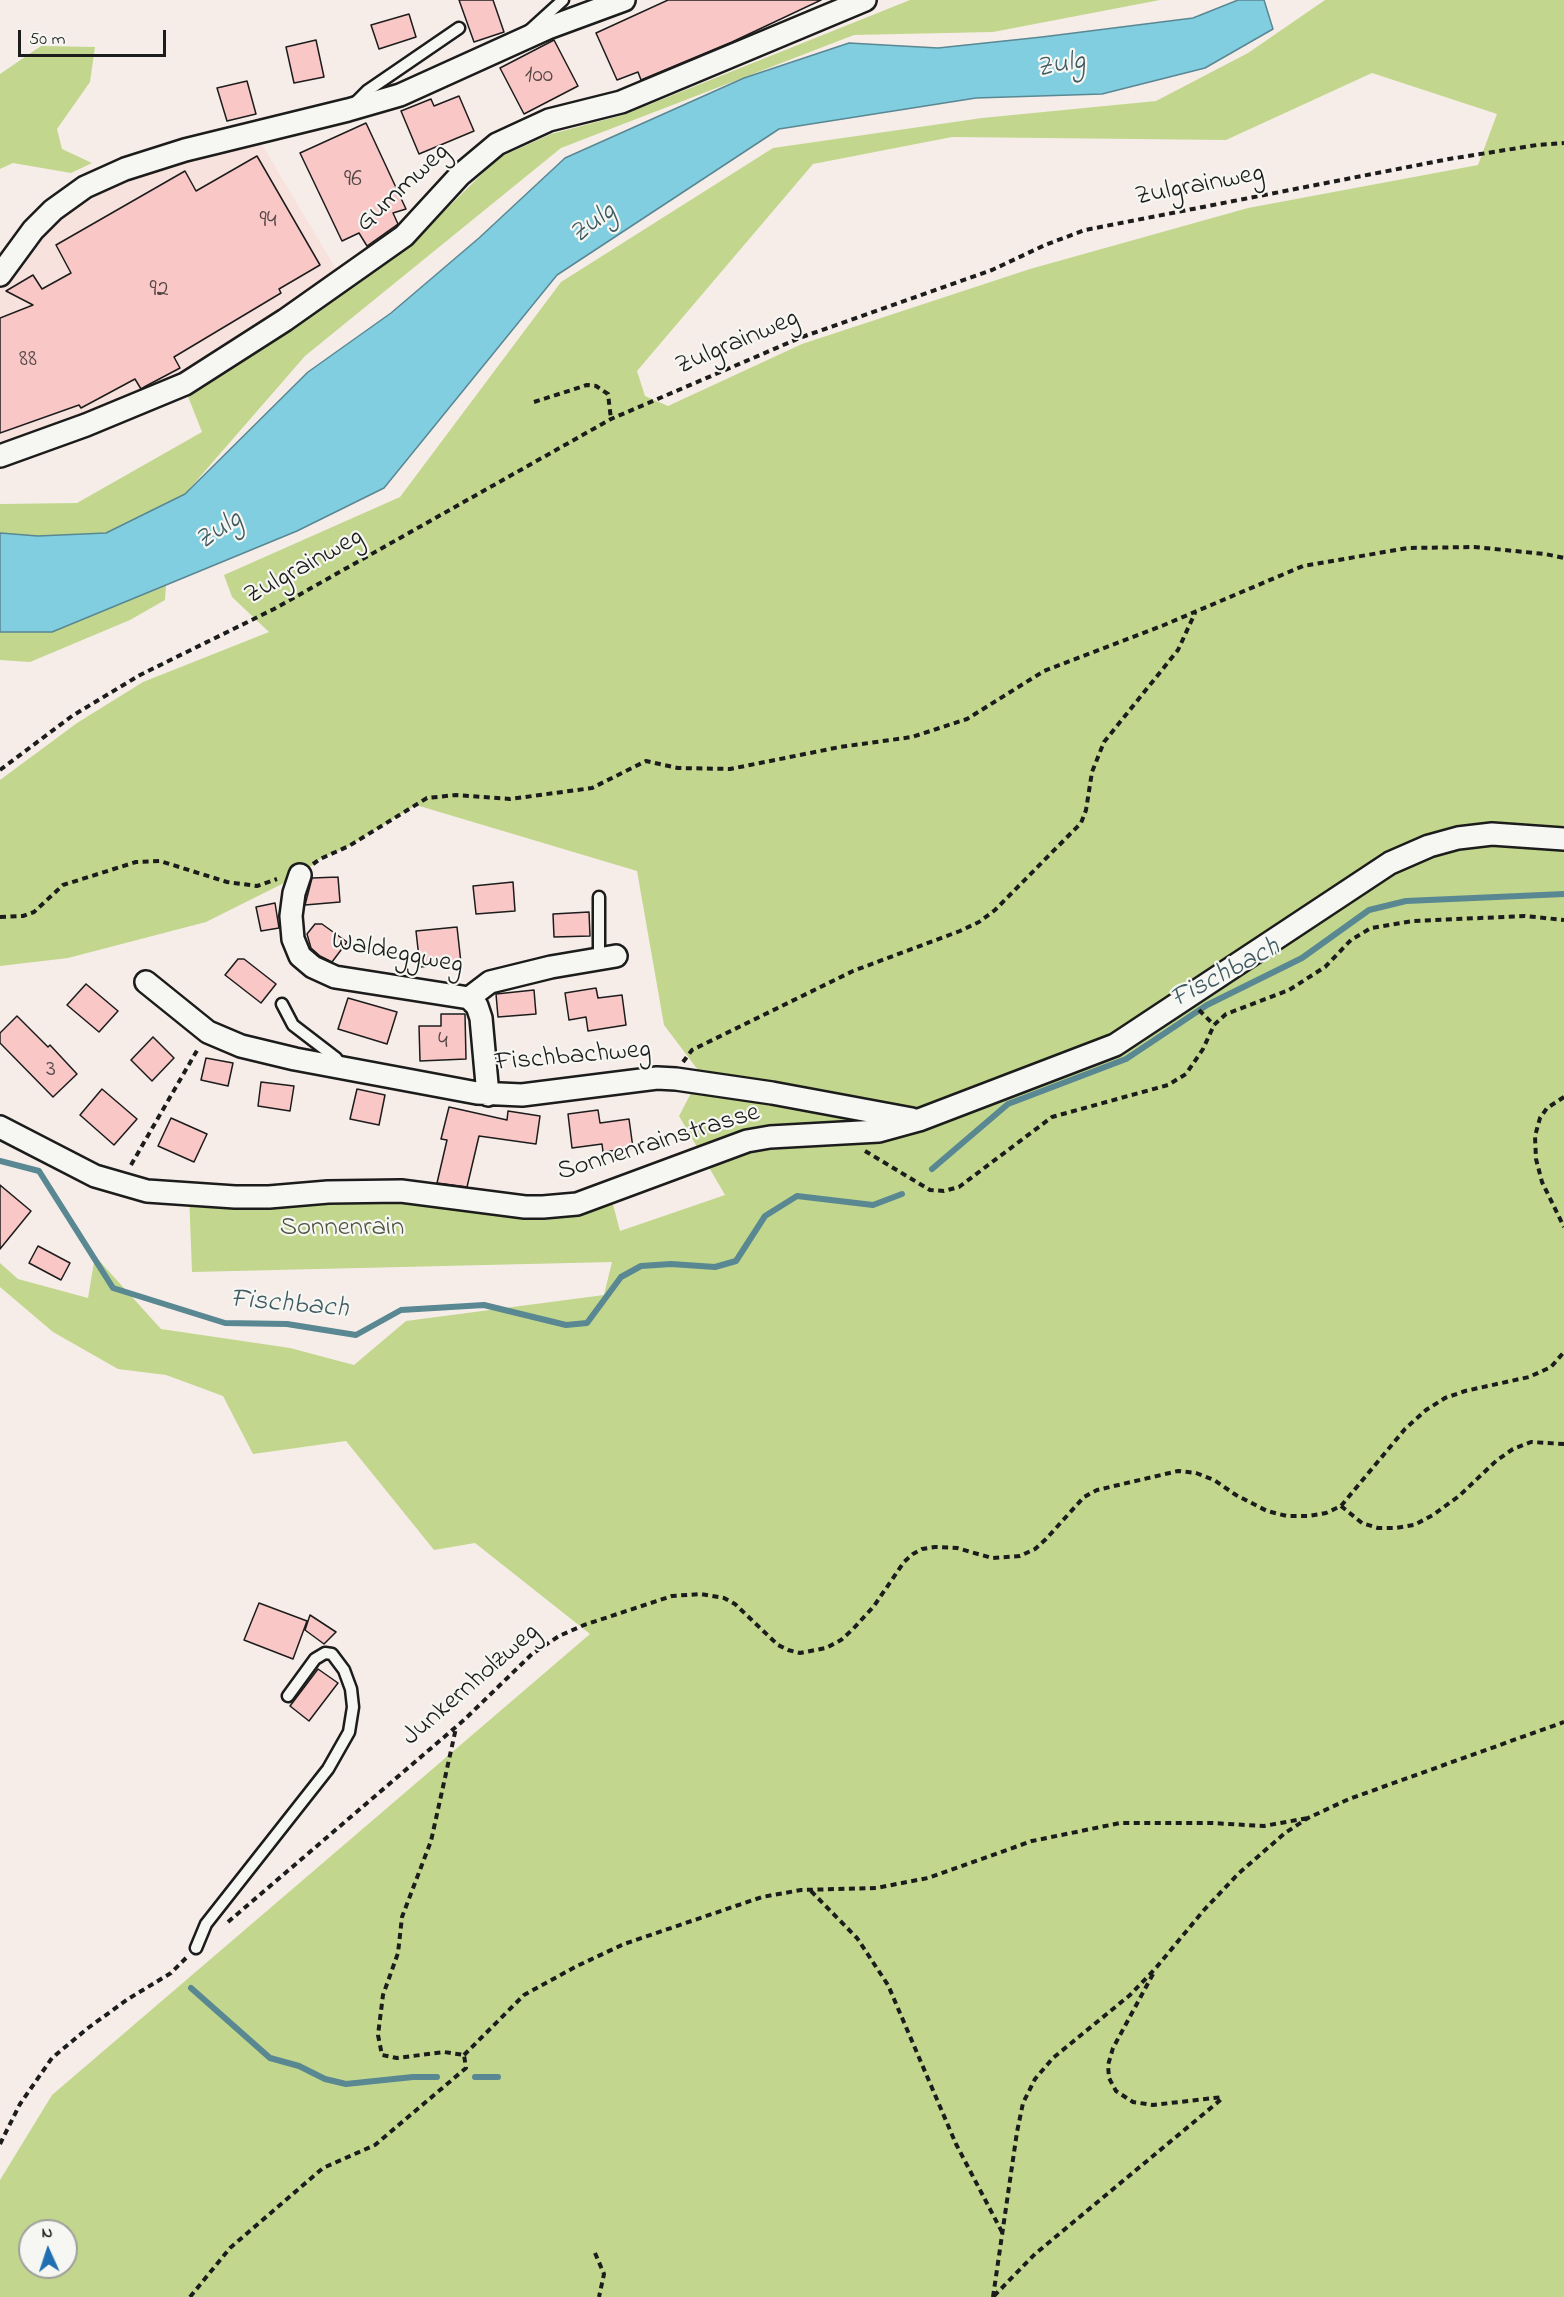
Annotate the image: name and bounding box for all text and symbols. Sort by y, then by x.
scale bar [21,18,170,56]
text: 50 m [29,27,66,53]
water label: Zulg [1034,46,1088,88]
house number: 100 [525,63,553,91]
street label: Gummweg [350,138,458,240]
street label: Zulgrainweg [1133,159,1267,215]
house number: 96 [344,167,362,195]
water label: Zulg [564,197,624,253]
house number: 94 [259,208,277,236]
house number: 92 [149,277,169,305]
street label: Zulgrainweg [672,304,804,384]
house number: 88 [19,347,37,375]
water label: Zulg [190,504,250,560]
street label: Zulgrainweg [240,522,370,614]
street label: Waldeggweg [328,926,466,984]
water label: Fischbach [1166,932,1286,1018]
house number: 4 [438,1029,448,1057]
street label: Fischbachweg [494,1035,652,1081]
house number: 3 [46,1057,56,1085]
street label: Sonnenrainstrasse [554,1098,764,1190]
park label: Sonnenrain [280,1214,404,1246]
water label: Fischbach [228,1284,350,1328]
street label: Junkernholzweg [397,1618,547,1754]
north arrow [18,2219,78,2279]
text: N [41,2221,53,2245]

